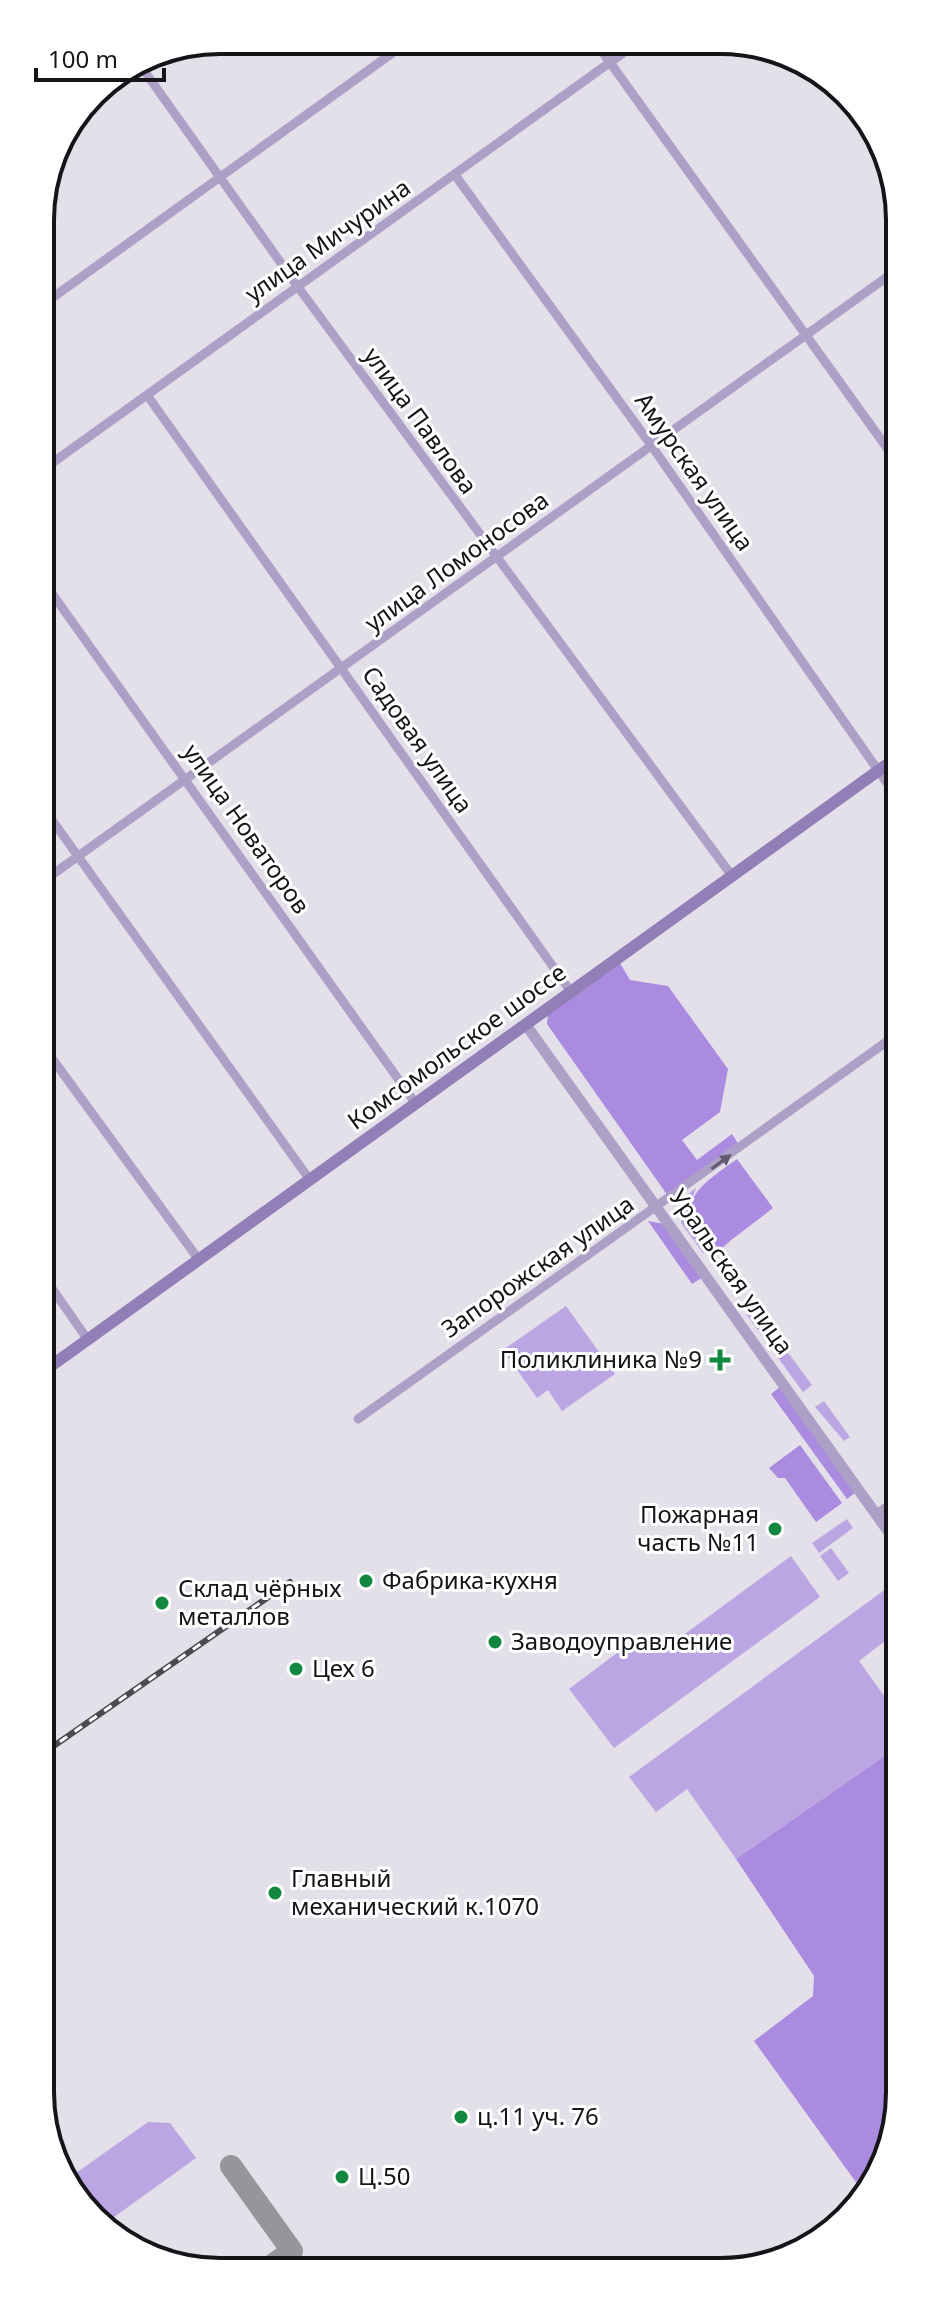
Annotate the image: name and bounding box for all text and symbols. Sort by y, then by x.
scale bar [36,32,164,82]
text: 100 m [48,42,118,75]
street label: улица Мичурина [238,170,416,309]
street label: улица Павлова [357,340,486,500]
street label: Амурская улица [628,385,762,557]
street label: улица Ломоносова [358,483,555,639]
street label: Садовая улица [355,659,481,819]
street label: улица Новаторов [176,737,318,920]
street label: Комсомольское шоссе [340,955,572,1136]
one-way arrow [711,1154,732,1170]
street label: Уральская улица [663,1182,802,1361]
street label: Запорожская улица [434,1187,640,1345]
place label: Поликлиника №9 [500,1342,702,1375]
marker: Поликлиника №9 [709,1349,731,1371]
place label: Пожарная часть №11 [637,1497,759,1558]
marker: Пожарная часть №11 [766,1520,784,1538]
place label: Фабрика-кухня [382,1563,558,1596]
place label: Склад чёрных металлов [178,1571,342,1632]
marker: Фабрика-кухня [357,1572,375,1590]
marker: Склад чёрных металлов [153,1594,171,1612]
place label: Заводоуправление [511,1624,732,1657]
marker: Заводоуправление [486,1633,504,1651]
place label: Цех 6 [312,1651,375,1684]
marker: Цех 6 [287,1660,305,1678]
place label: Главный механический к.1070 [291,1861,539,1922]
marker: Главный механический к.1070 [266,1884,284,1902]
place label: ц.11 уч. 76 [477,2099,599,2132]
marker: ц.11 уч. 76 [452,2108,470,2126]
place label: Ц.50 [358,2159,410,2192]
marker: Ц.50 [333,2168,351,2186]

